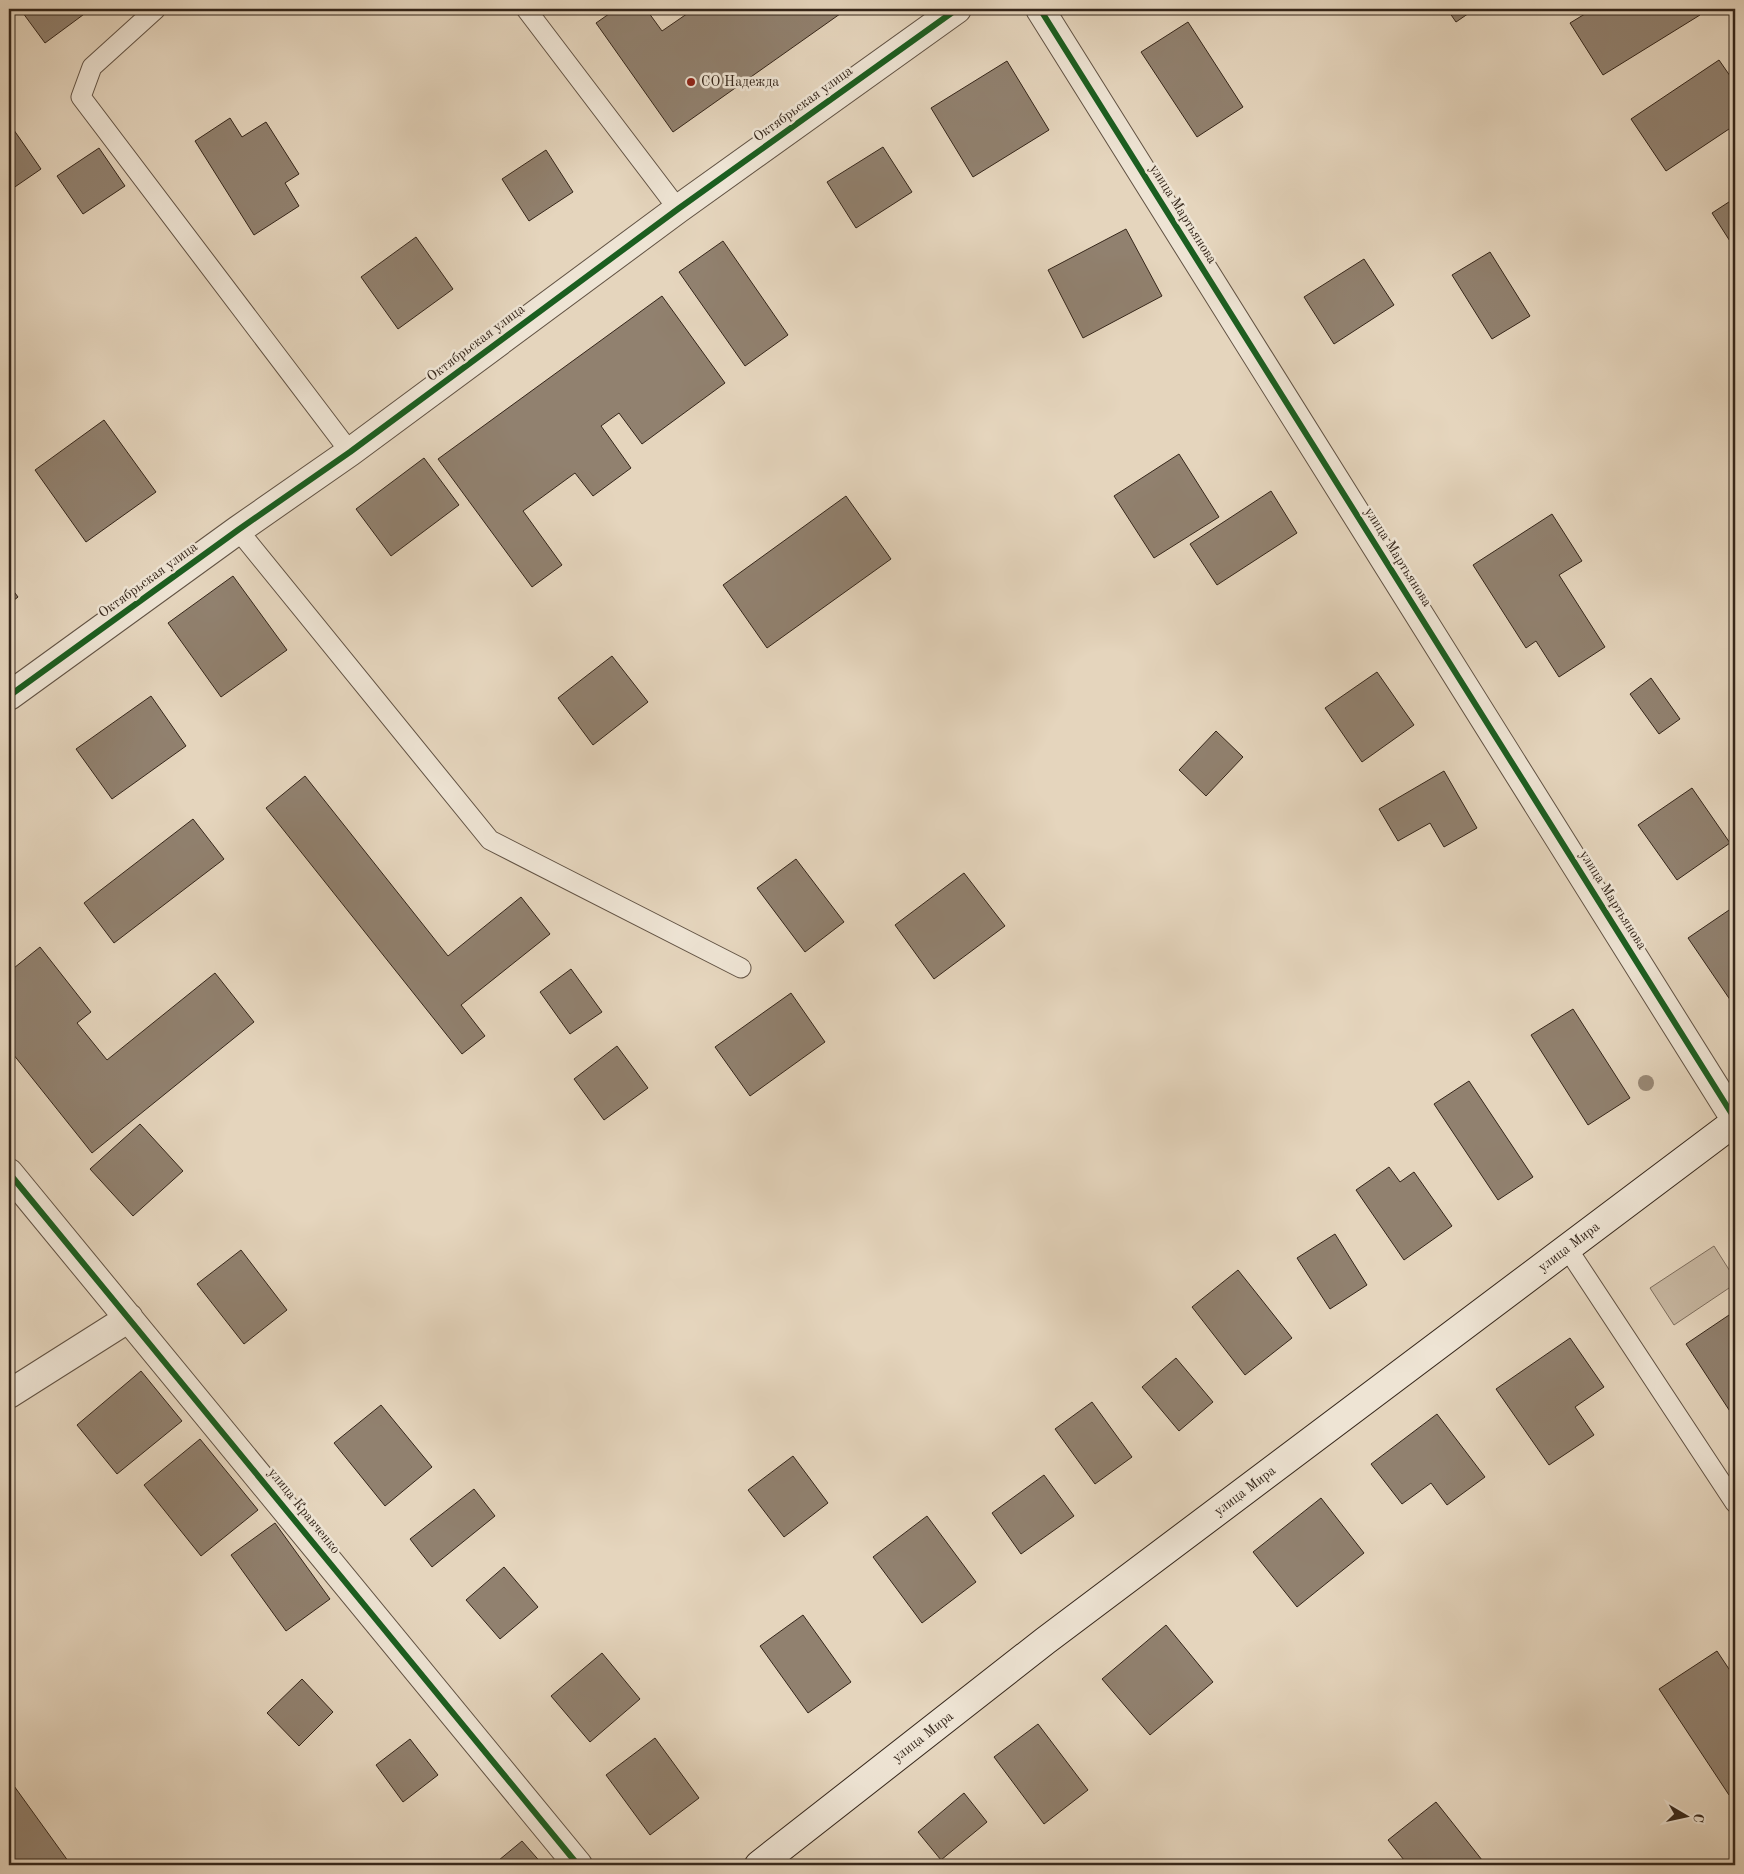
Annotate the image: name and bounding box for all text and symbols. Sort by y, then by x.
street label: Октябрьская улица [751,63,855,144]
place label: СО Надежда [701,75,779,89]
marker: СО Надежда [685,76,697,88]
street label: улица Мартьянова [1147,162,1219,266]
street label: Октябрьская улица [424,302,528,384]
street label: улица Мартьянова [1362,505,1434,609]
street label: Октябрьская улица [96,539,200,620]
street label: улица Мартьянова [1577,848,1649,952]
street label: улица Мира [1536,1219,1602,1275]
street label: улица Мира [1212,1463,1278,1519]
street label: улица Кравченко [265,1465,343,1557]
street label: улица Мира [890,1709,956,1765]
north arrow [1662,1792,1712,1842]
text: С [1690,1812,1705,1824]

